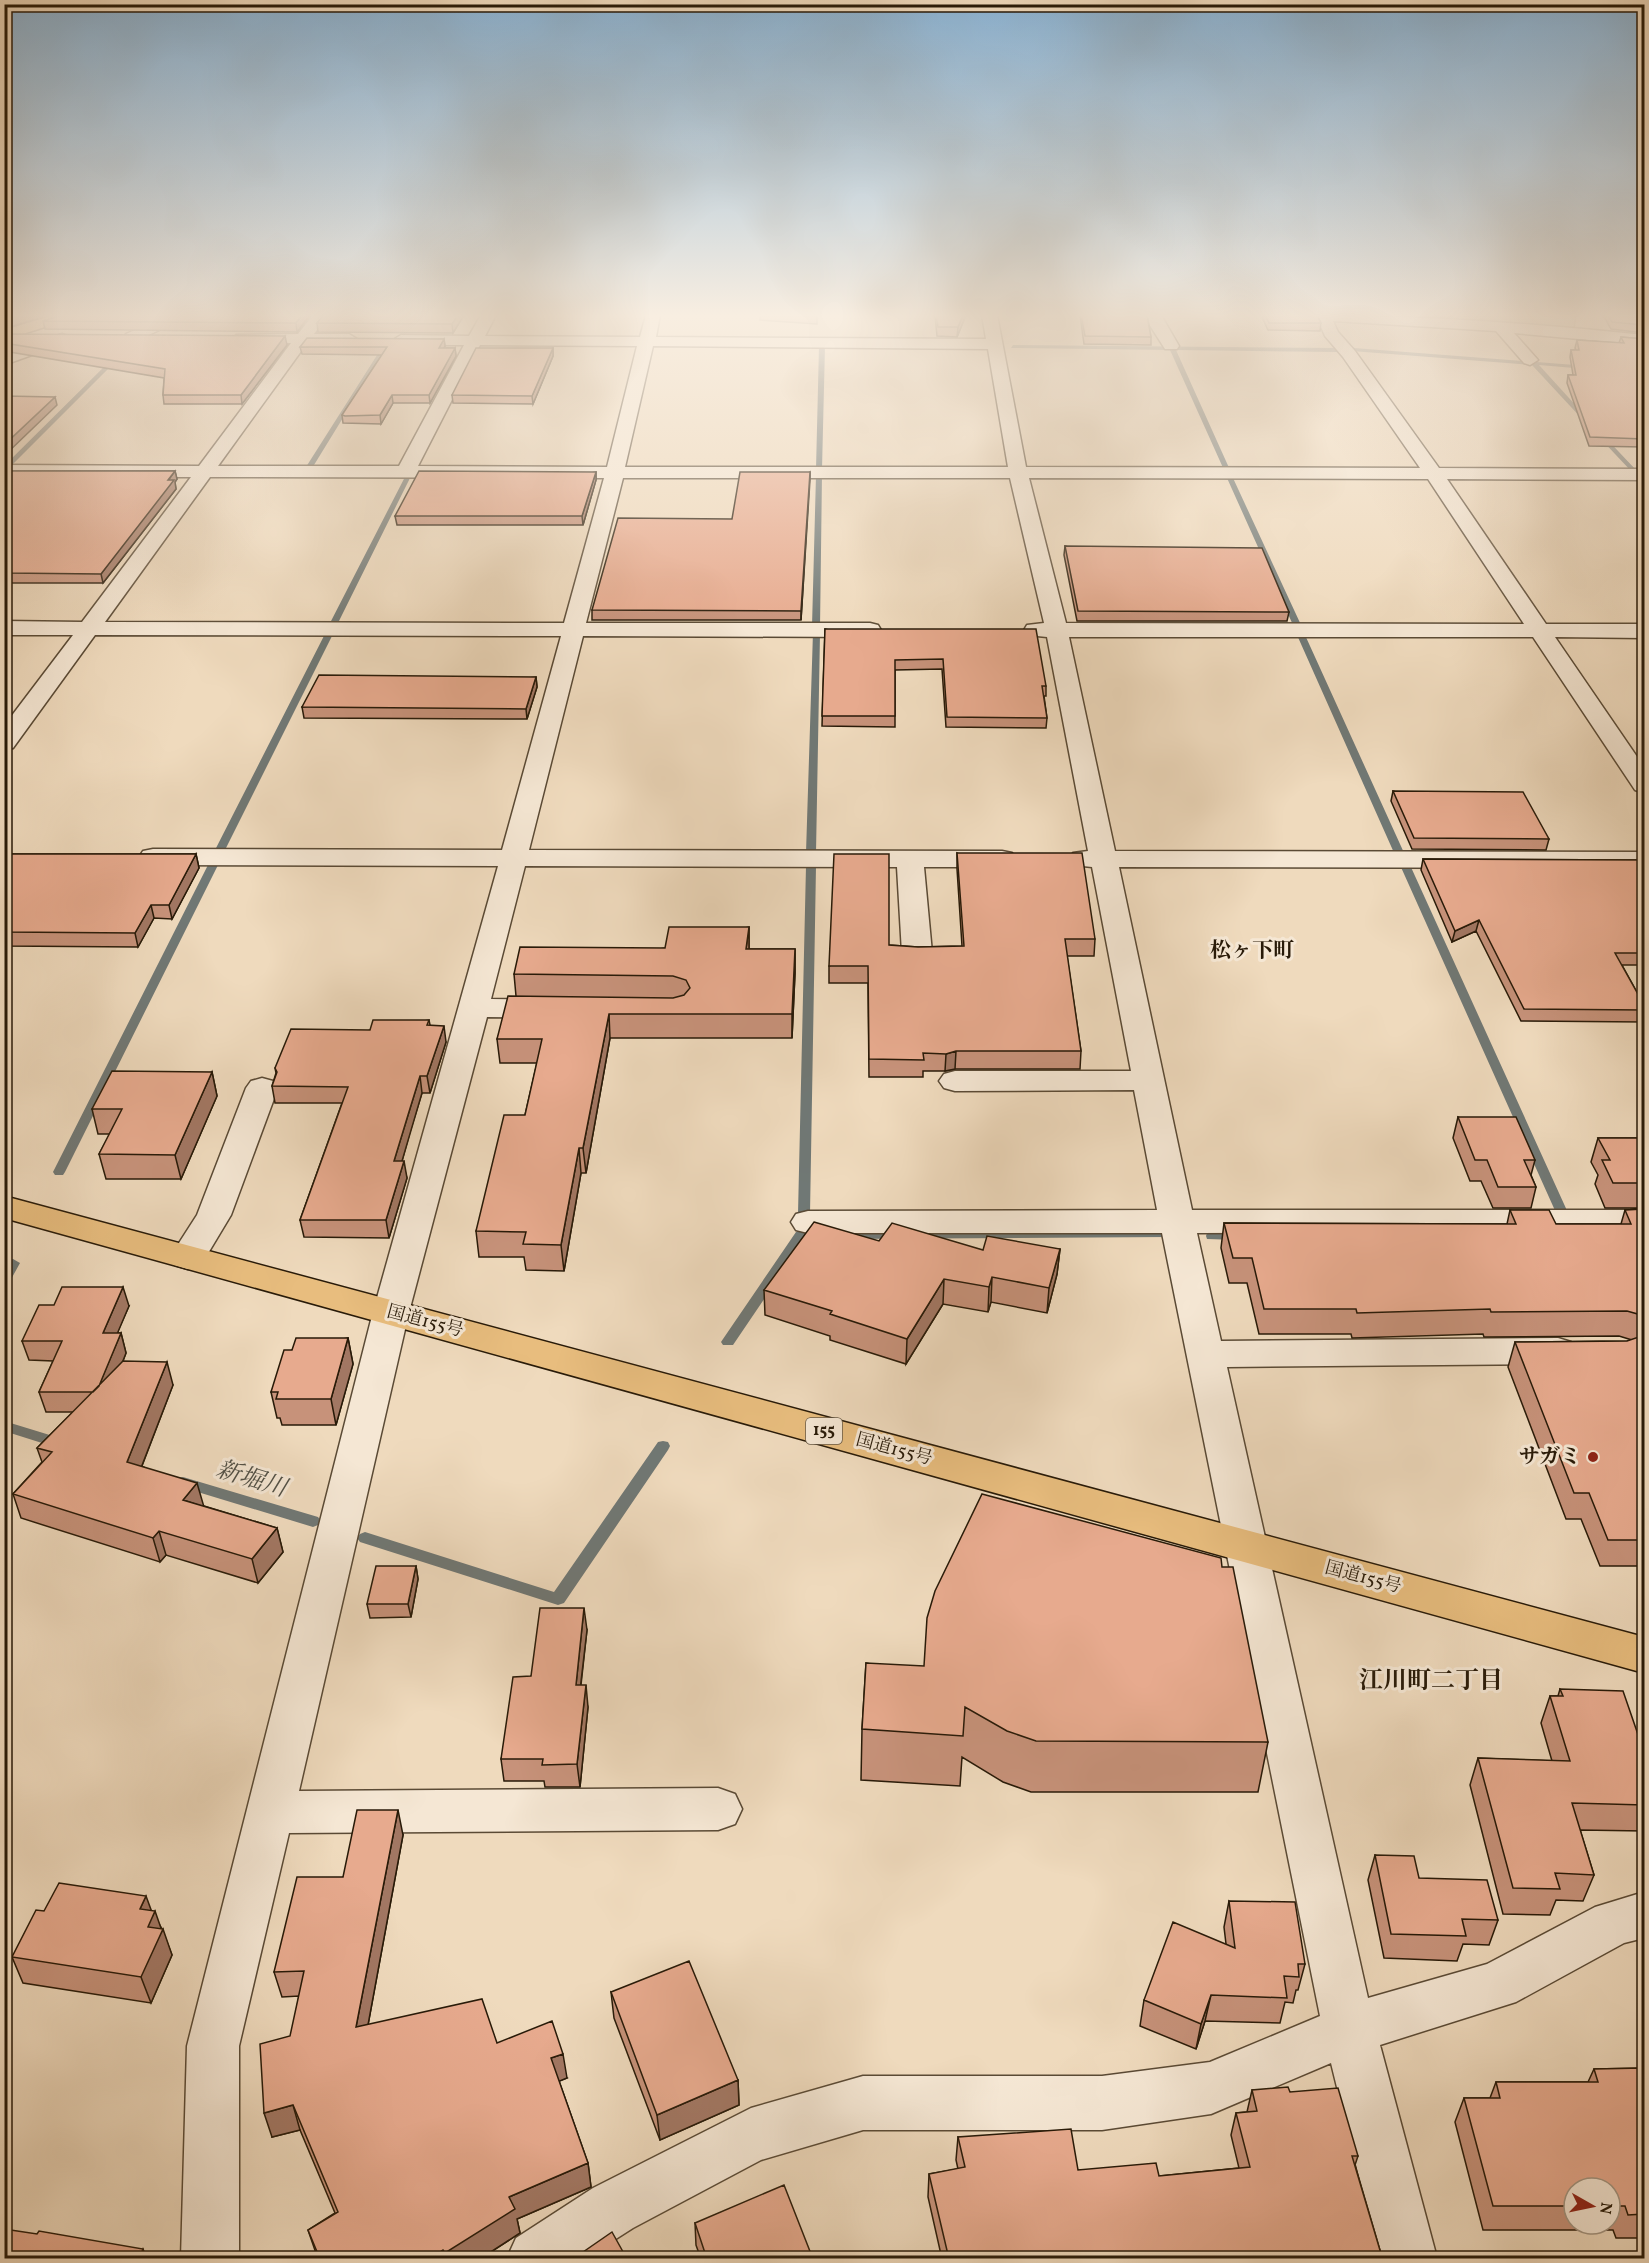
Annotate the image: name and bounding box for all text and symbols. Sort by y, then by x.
district label: 松ヶ下町 [1210,937,1294,966]
street label: 国道155号 [384,1300,466,1344]
road number: 155 [806,1418,842,1444]
street label: 国道155号 [853,1428,935,1472]
place label: サガミ [1518,1443,1581,1472]
marker: サガミ [1586,1450,1600,1464]
water label: 新堀川 [212,1453,293,1508]
street label: 国道155号 [1322,1556,1404,1600]
district label: 江川町二丁目 [1359,1665,1503,1699]
north arrow [1562,2176,1622,2236]
text: N [1593,2201,1617,2216]

